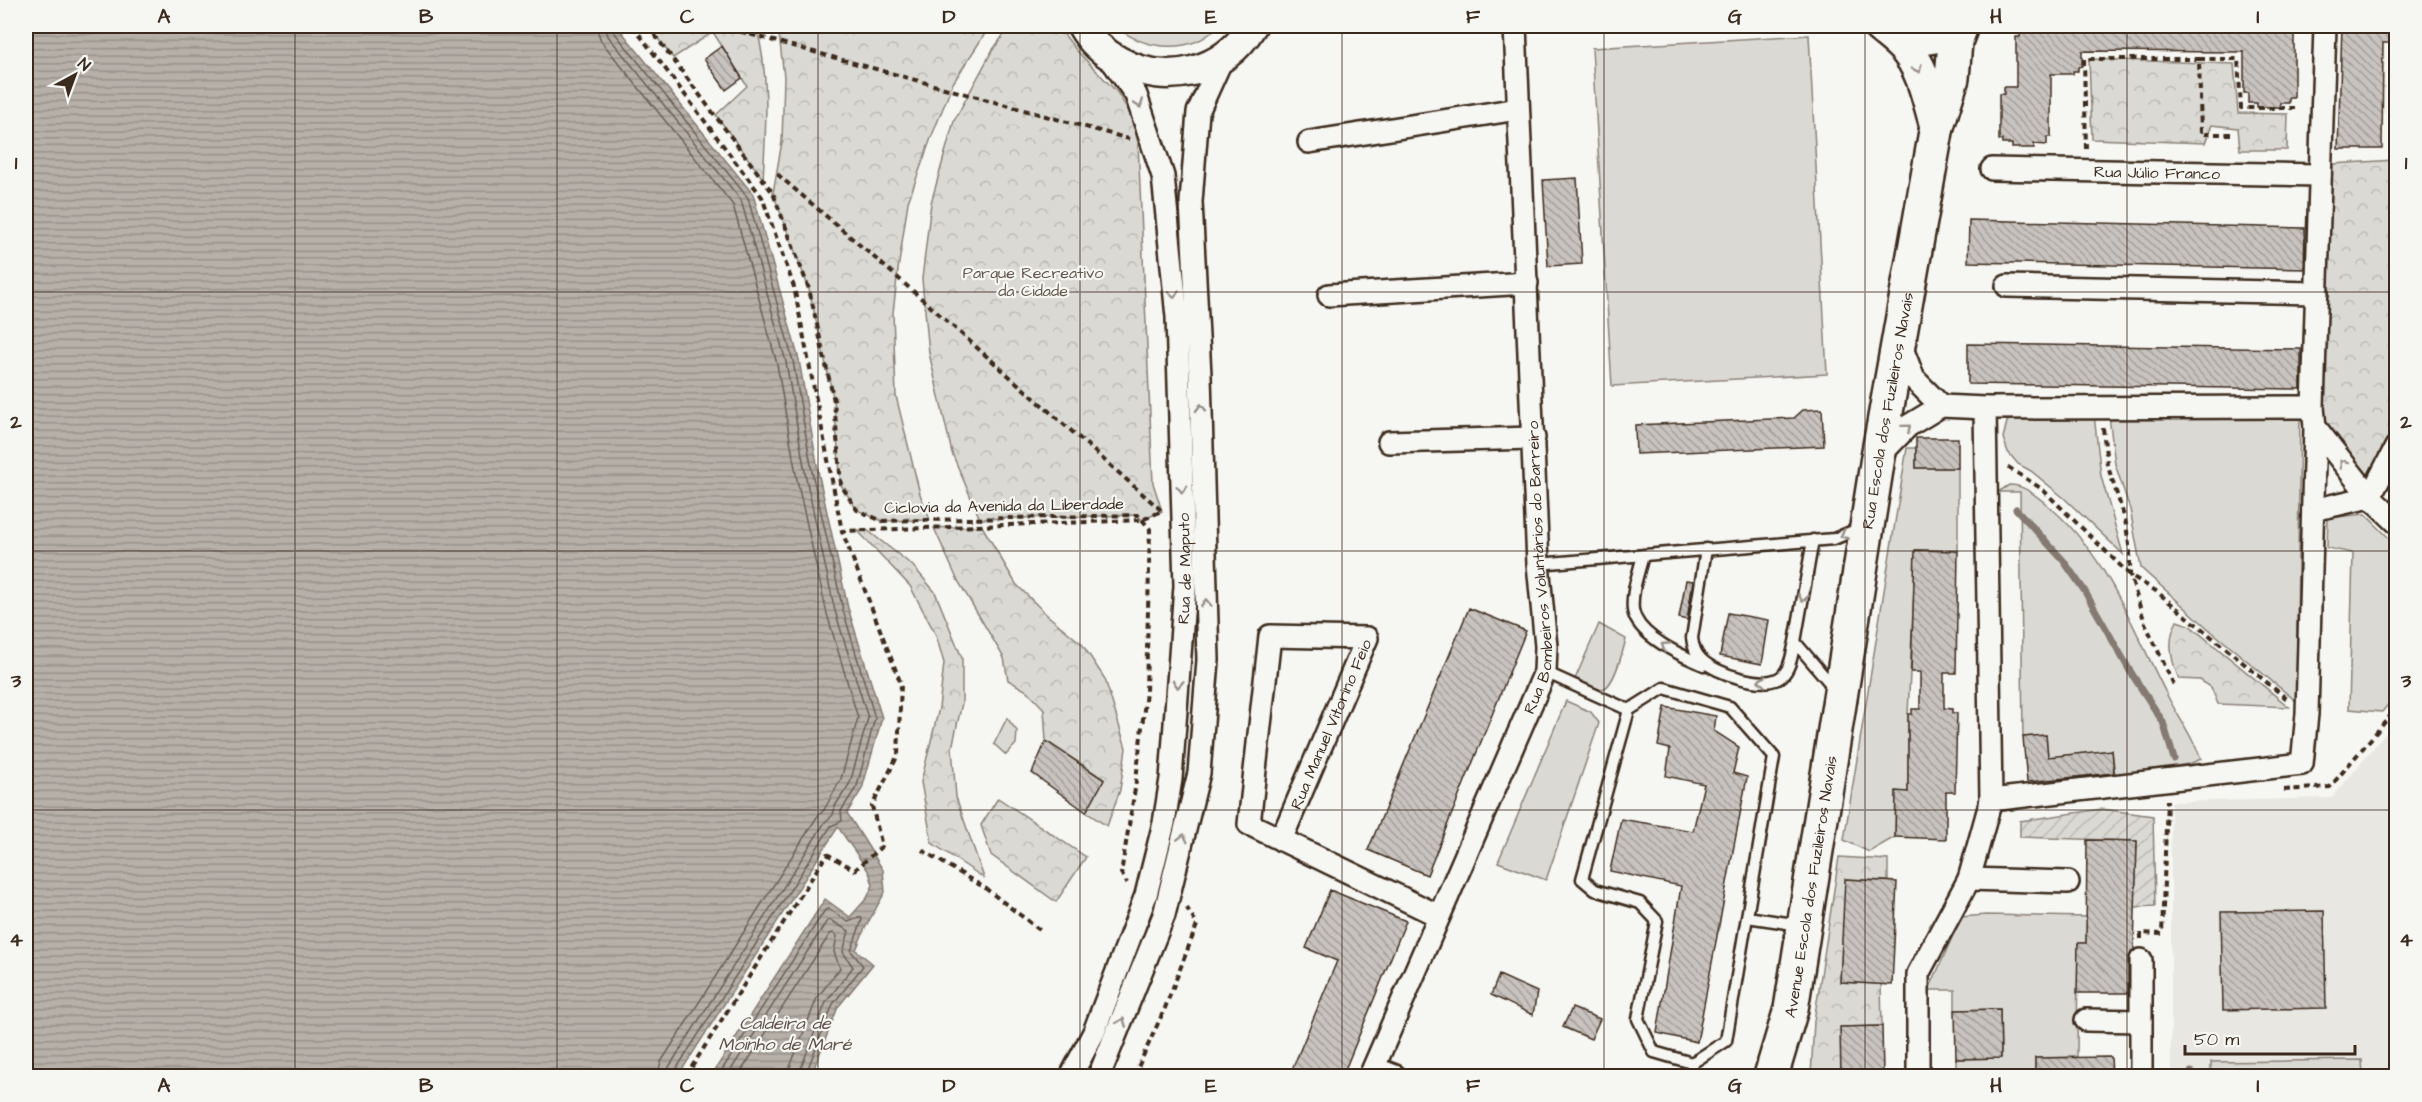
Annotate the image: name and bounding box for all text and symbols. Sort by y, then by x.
text: A [158,3,171,31]
text: B [419,3,434,31]
text: C [680,3,695,31]
text: D [943,3,956,31]
text: E [1205,3,1217,31]
text: F [1466,3,1481,31]
text: G [1728,3,1742,31]
text: H [1990,3,2002,31]
text: I [2256,3,2260,31]
north arrow [45,45,105,105]
text: N [73,53,95,76]
one-way arrow [1911,63,1922,74]
one-way arrow [1131,98,1144,109]
text: 1 [15,149,18,177]
text: 1 [2405,149,2408,177]
street label: Rua Júlio Franco [2094,161,2220,185]
park label: Parque Recreativo da Cidade [963,262,1103,302]
one-way arrow [1167,290,1180,299]
street label: Rua Escola dos Fuzileiros Navais [1857,291,1919,531]
one-way arrow [1195,404,1207,413]
text: 2 [9,408,22,436]
text: 2 [2399,408,2412,436]
street label: Rua Bombeiros Voluntários do Barreiro [1518,420,1558,717]
one-way arrow [1900,424,1911,435]
one-way arrow [2340,458,2351,469]
one-way arrow [1175,485,1188,494]
street label: Ciclovia da Avenida da Liberdade [884,493,1124,519]
street label: Rua de Maputo [1172,513,1197,625]
one-way arrow [1839,528,1850,540]
one-way arrow [1797,593,1810,603]
one-way arrow [1200,599,1212,608]
street label: Rua Manuel Vitorino Feio [1285,636,1377,813]
one-way arrow [1661,642,1672,653]
text: 3 [10,667,22,695]
text: 3 [2400,667,2412,695]
one-way arrow [1758,675,1767,688]
one-way arrow [1172,679,1185,689]
street label: Avenue Escola dos Fuzileiros Navais [1779,754,1843,1020]
one-way arrow [1176,833,1188,843]
text: 4 [9,926,23,954]
text: 4 [2399,926,2413,954]
water label: Caldeira de Moinho de Maré [719,1011,853,1057]
one-way arrow [1114,1018,1127,1028]
scale bar [2185,1018,2354,1056]
text: 50 m [2194,1027,2239,1052]
text: A [158,1072,171,1100]
text: B [419,1072,434,1100]
text: C [680,1072,695,1100]
text: D [943,1072,956,1100]
text: E [1205,1072,1217,1100]
text: F [1466,1072,1481,1100]
text: G [1728,1072,1742,1100]
text: H [1990,1072,2002,1100]
text: I [2256,1072,2260,1100]

